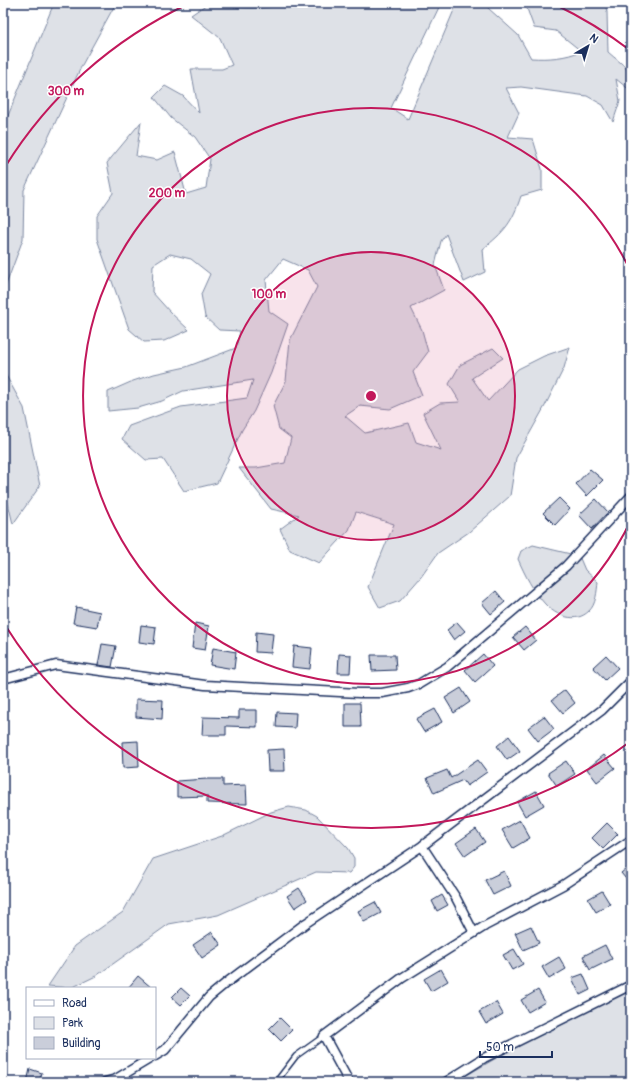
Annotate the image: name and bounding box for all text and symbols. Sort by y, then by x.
north arrow [568,26,608,66]
text: N [587,31,601,46]
text: 300 m [48,84,85,99]
text: 200 m [149,186,186,201]
text: 100 m [252,287,287,302]
centre of rings [364,389,378,403]
legend [26,987,156,1059]
text: Road [62,996,87,1011]
text: Park [62,1016,83,1031]
scale bar [480,1033,552,1059]
text: Building [62,1036,101,1051]
text: 50 m [486,1040,514,1055]

